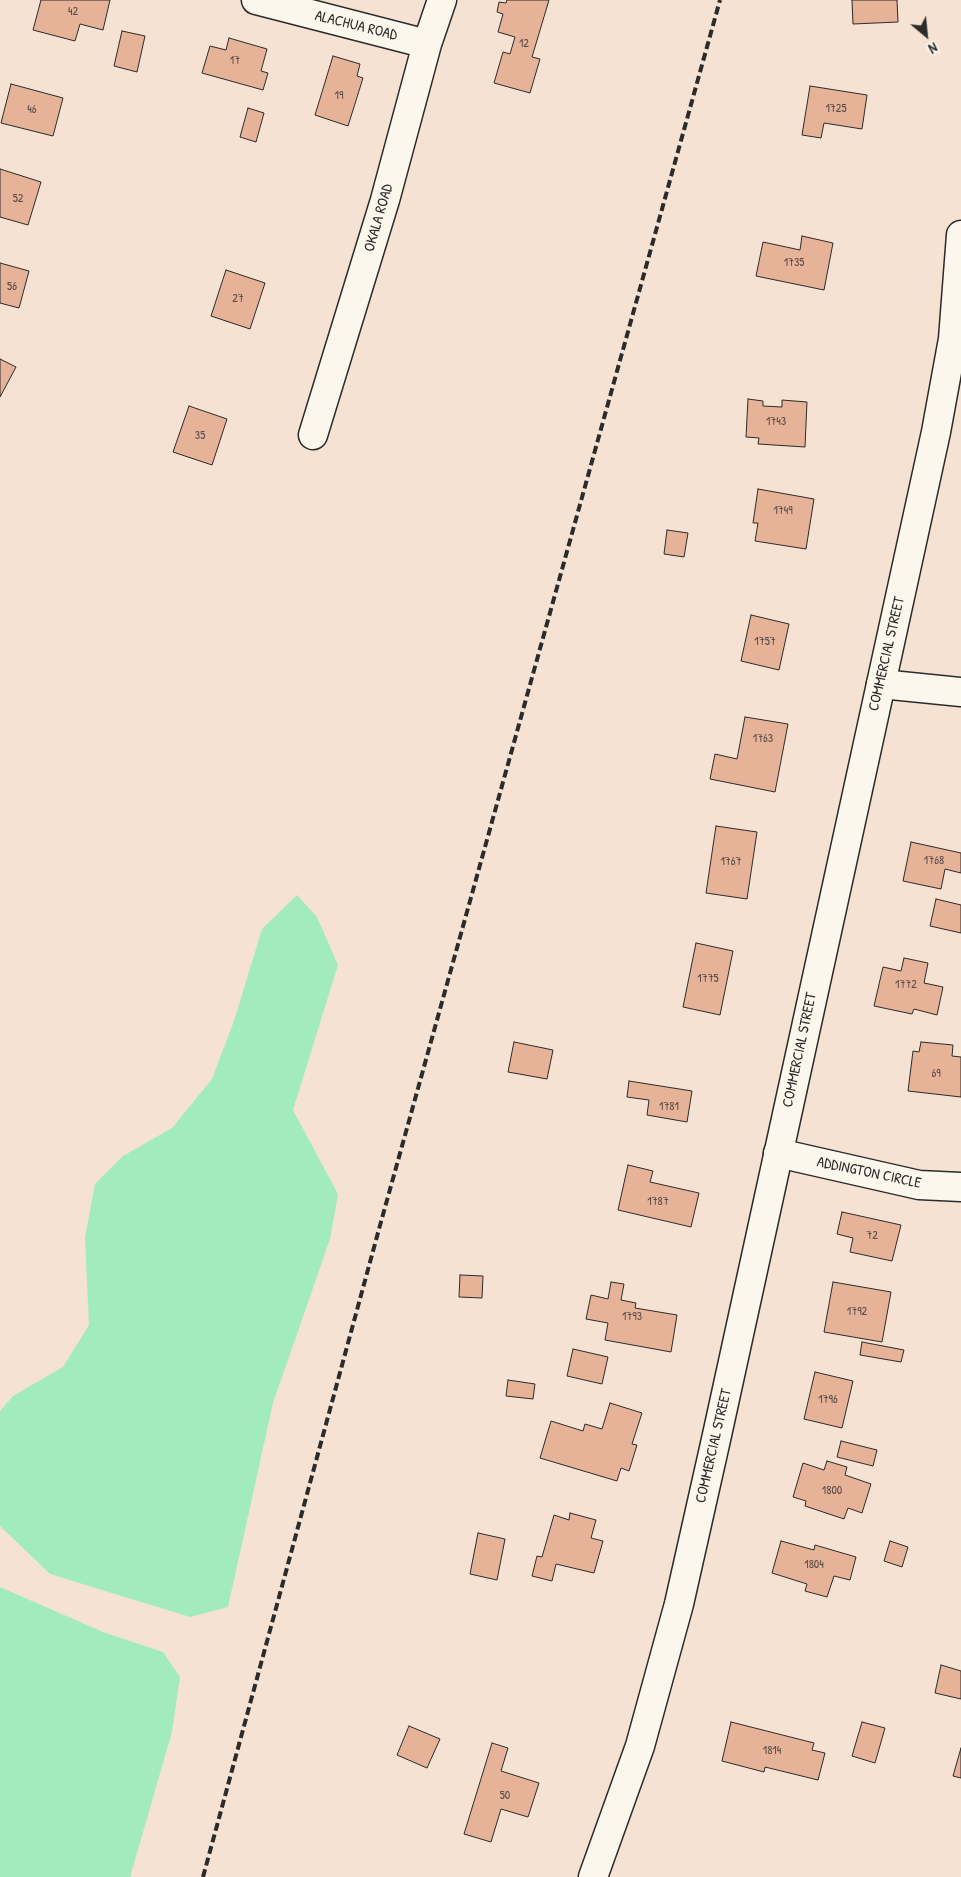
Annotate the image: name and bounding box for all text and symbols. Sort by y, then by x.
house number: 42 [68,5,78,19]
street label: ALACHUA ROAD [313,7,399,45]
north arrow [901,10,951,60]
house number: 12 [519,37,529,51]
text: N [926,39,941,59]
house number: 17 [230,54,240,68]
house number: 19 [335,89,343,103]
house number: 1725 [826,102,846,116]
house number: 46 [27,103,37,117]
street label: OKALA ROAD [361,182,397,254]
house number: 52 [13,192,23,206]
house number: 1735 [784,256,804,270]
house number: 56 [7,280,17,294]
house number: 27 [232,292,244,306]
house number: 1743 [766,415,786,429]
house number: 35 [195,429,205,443]
house number: 1749 [773,504,793,518]
street label: COMMERCIAL STREET [865,595,909,713]
house number: 1757 [754,635,776,649]
house number: 1763 [753,732,773,746]
house number: 1768 [924,854,944,868]
house number: 1767 [720,855,742,869]
house number: 1775 [697,972,719,986]
house number: 1772 [895,978,917,992]
street label: COMMERCIAL STREET [779,991,821,1109]
house number: 69 [931,1067,941,1081]
house number: 1781 [659,1100,679,1114]
street label: ADDINGTON CIRCLE [815,1153,923,1193]
house number: 1787 [647,1195,669,1209]
house number: 72 [866,1229,878,1243]
house number: 1792 [847,1305,867,1319]
house number: 1793 [622,1310,642,1324]
street label: COMMERCIAL STREET [692,1387,736,1505]
house number: 1796 [818,1393,838,1407]
house number: 1800 [822,1484,842,1498]
house number: 1804 [804,1558,824,1572]
house number: 1814 [763,1744,781,1758]
house number: 50 [500,1789,510,1803]

